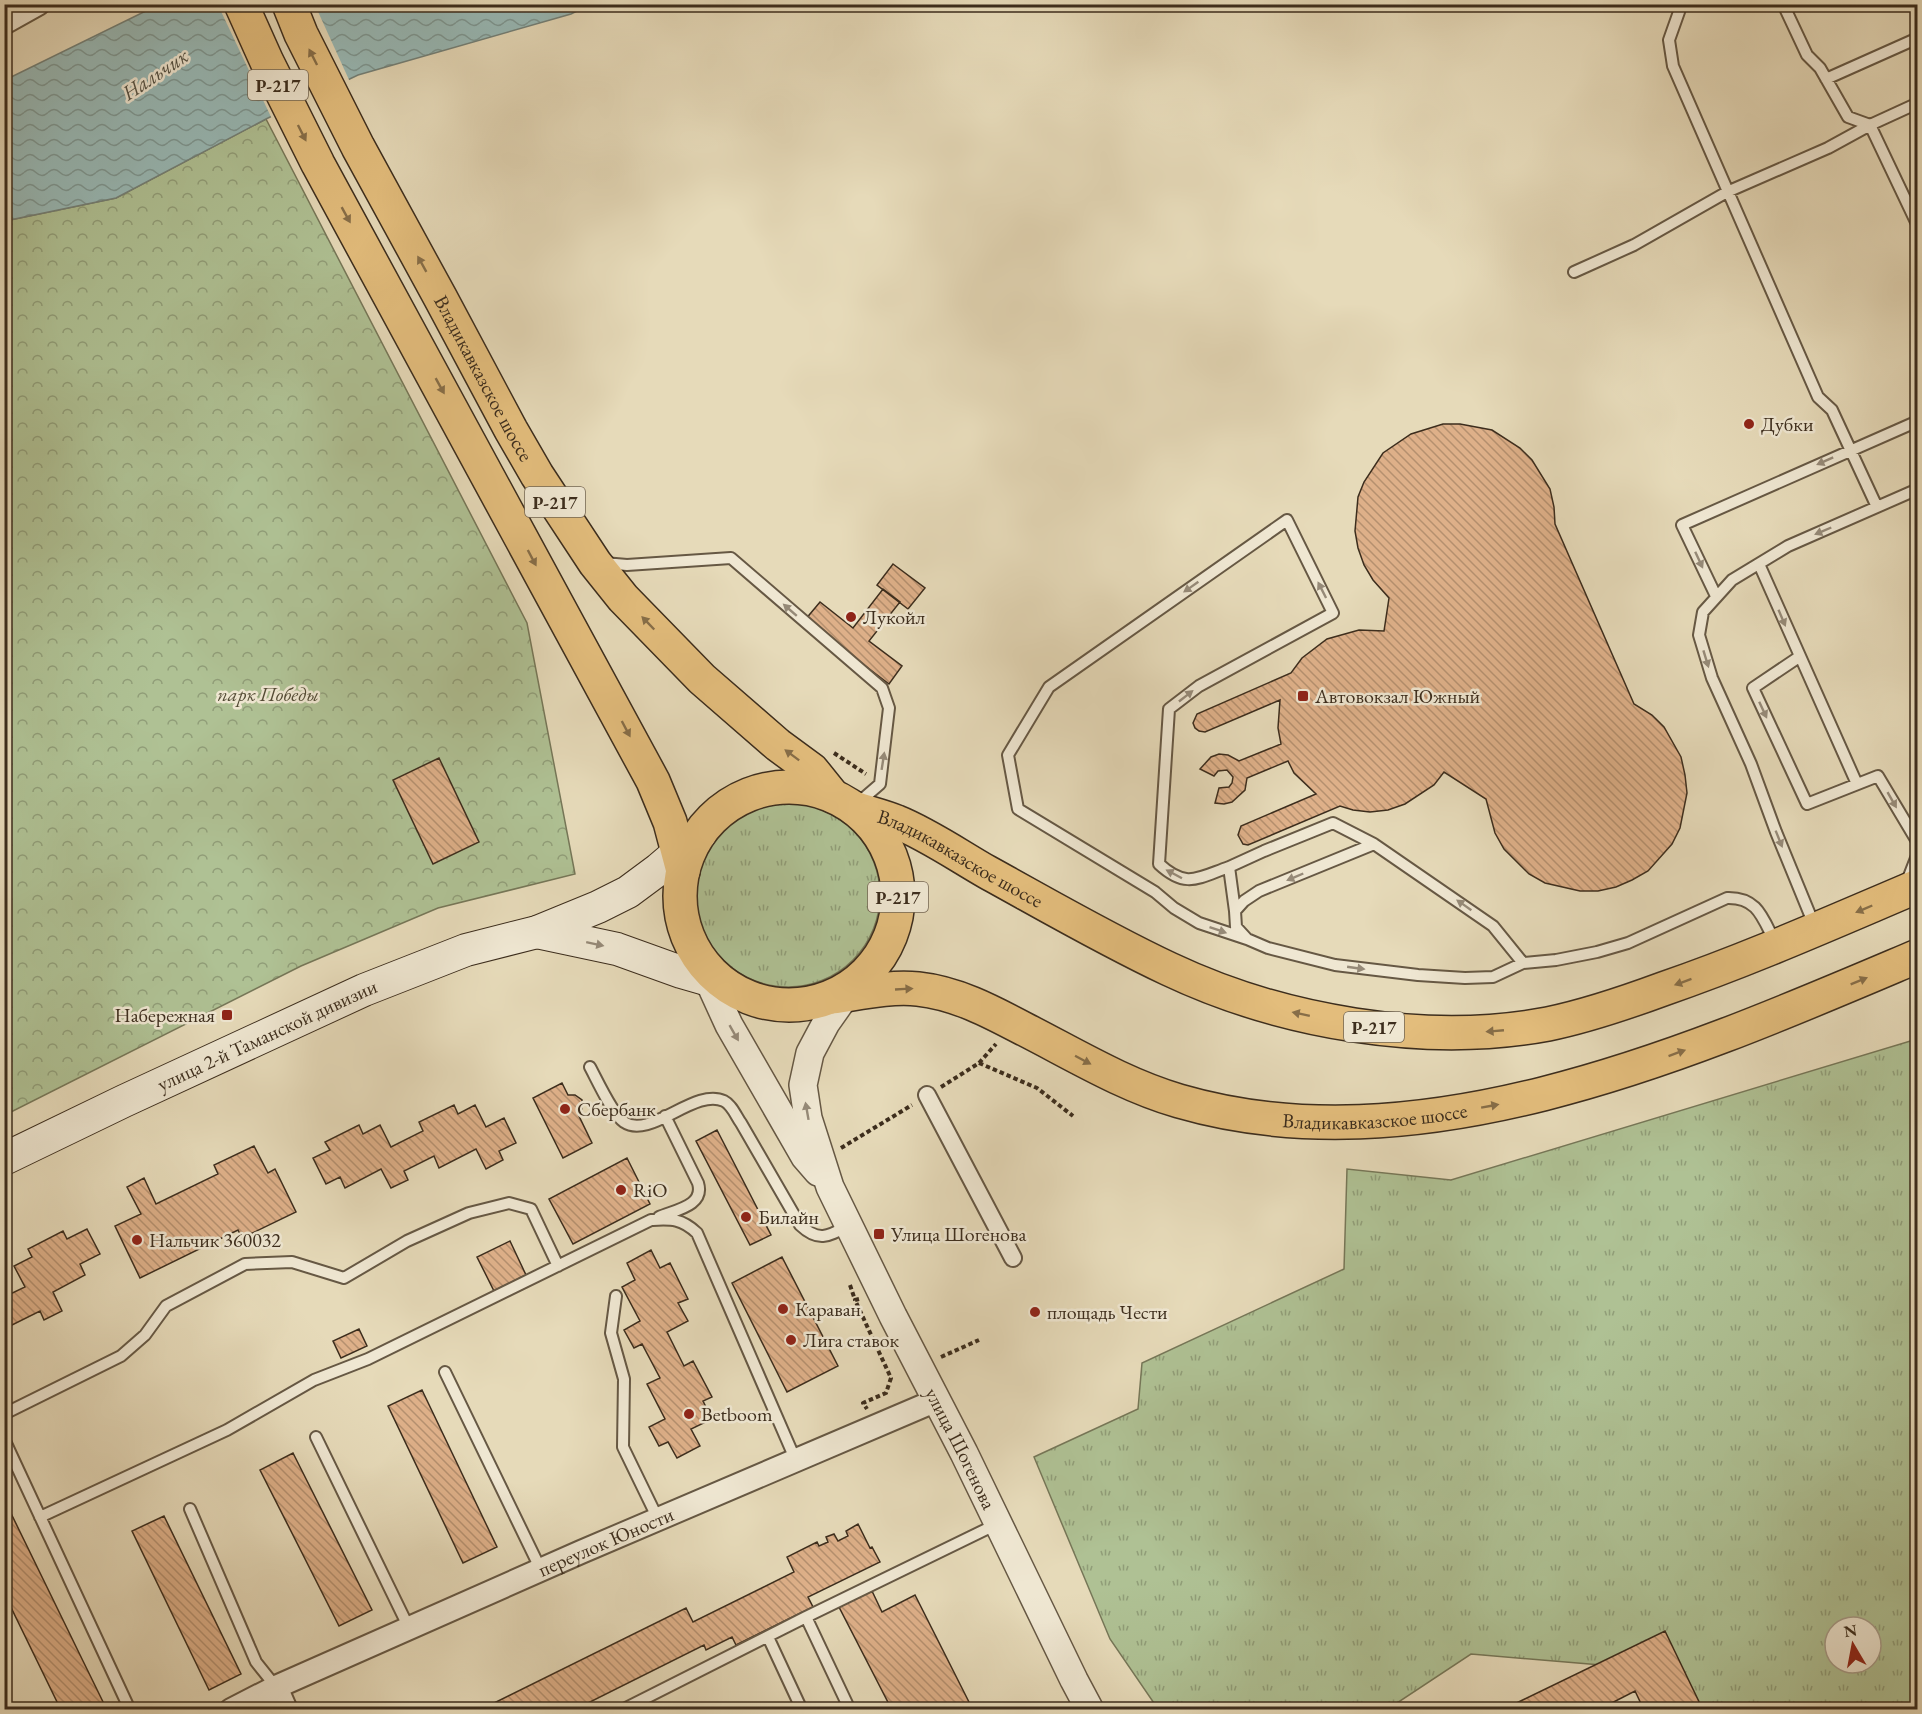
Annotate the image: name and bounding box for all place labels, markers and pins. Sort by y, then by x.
place label: Дубки [1761,411,1814,437]
marker: Дубки [1742,417,1756,431]
place label: Лукойл [863,604,926,630]
marker: Лукойл [844,610,858,624]
place label: Автовокзал Южный [1314,683,1481,709]
marker: Автовокзал Южный [1296,689,1310,703]
place label: Набережная [115,1002,215,1028]
marker: Набережная [220,1008,234,1022]
place label: Сбербанк [577,1096,656,1122]
marker: Сбербанк [558,1102,572,1116]
place label: RiO [633,1177,667,1203]
marker: RiO [614,1183,628,1197]
place label: Билайн [758,1204,819,1230]
marker: Билайн [739,1210,753,1224]
place label: Улица Шогенова [890,1221,1026,1247]
place label: Нальчик 360032 [149,1227,281,1253]
marker: Улица Шогенова [872,1227,886,1241]
marker: Нальчик 360032 [130,1233,144,1247]
place label: Караван [795,1296,861,1322]
place label: площадь Чести [1047,1299,1168,1325]
marker: Караван [776,1302,790,1316]
marker: площадь Чести [1028,1305,1042,1319]
place label: Лига ставок [803,1327,900,1353]
marker: Лига ставок [784,1333,798,1347]
place label: Betboom [701,1401,773,1427]
marker: Betboom [682,1407,696,1421]

